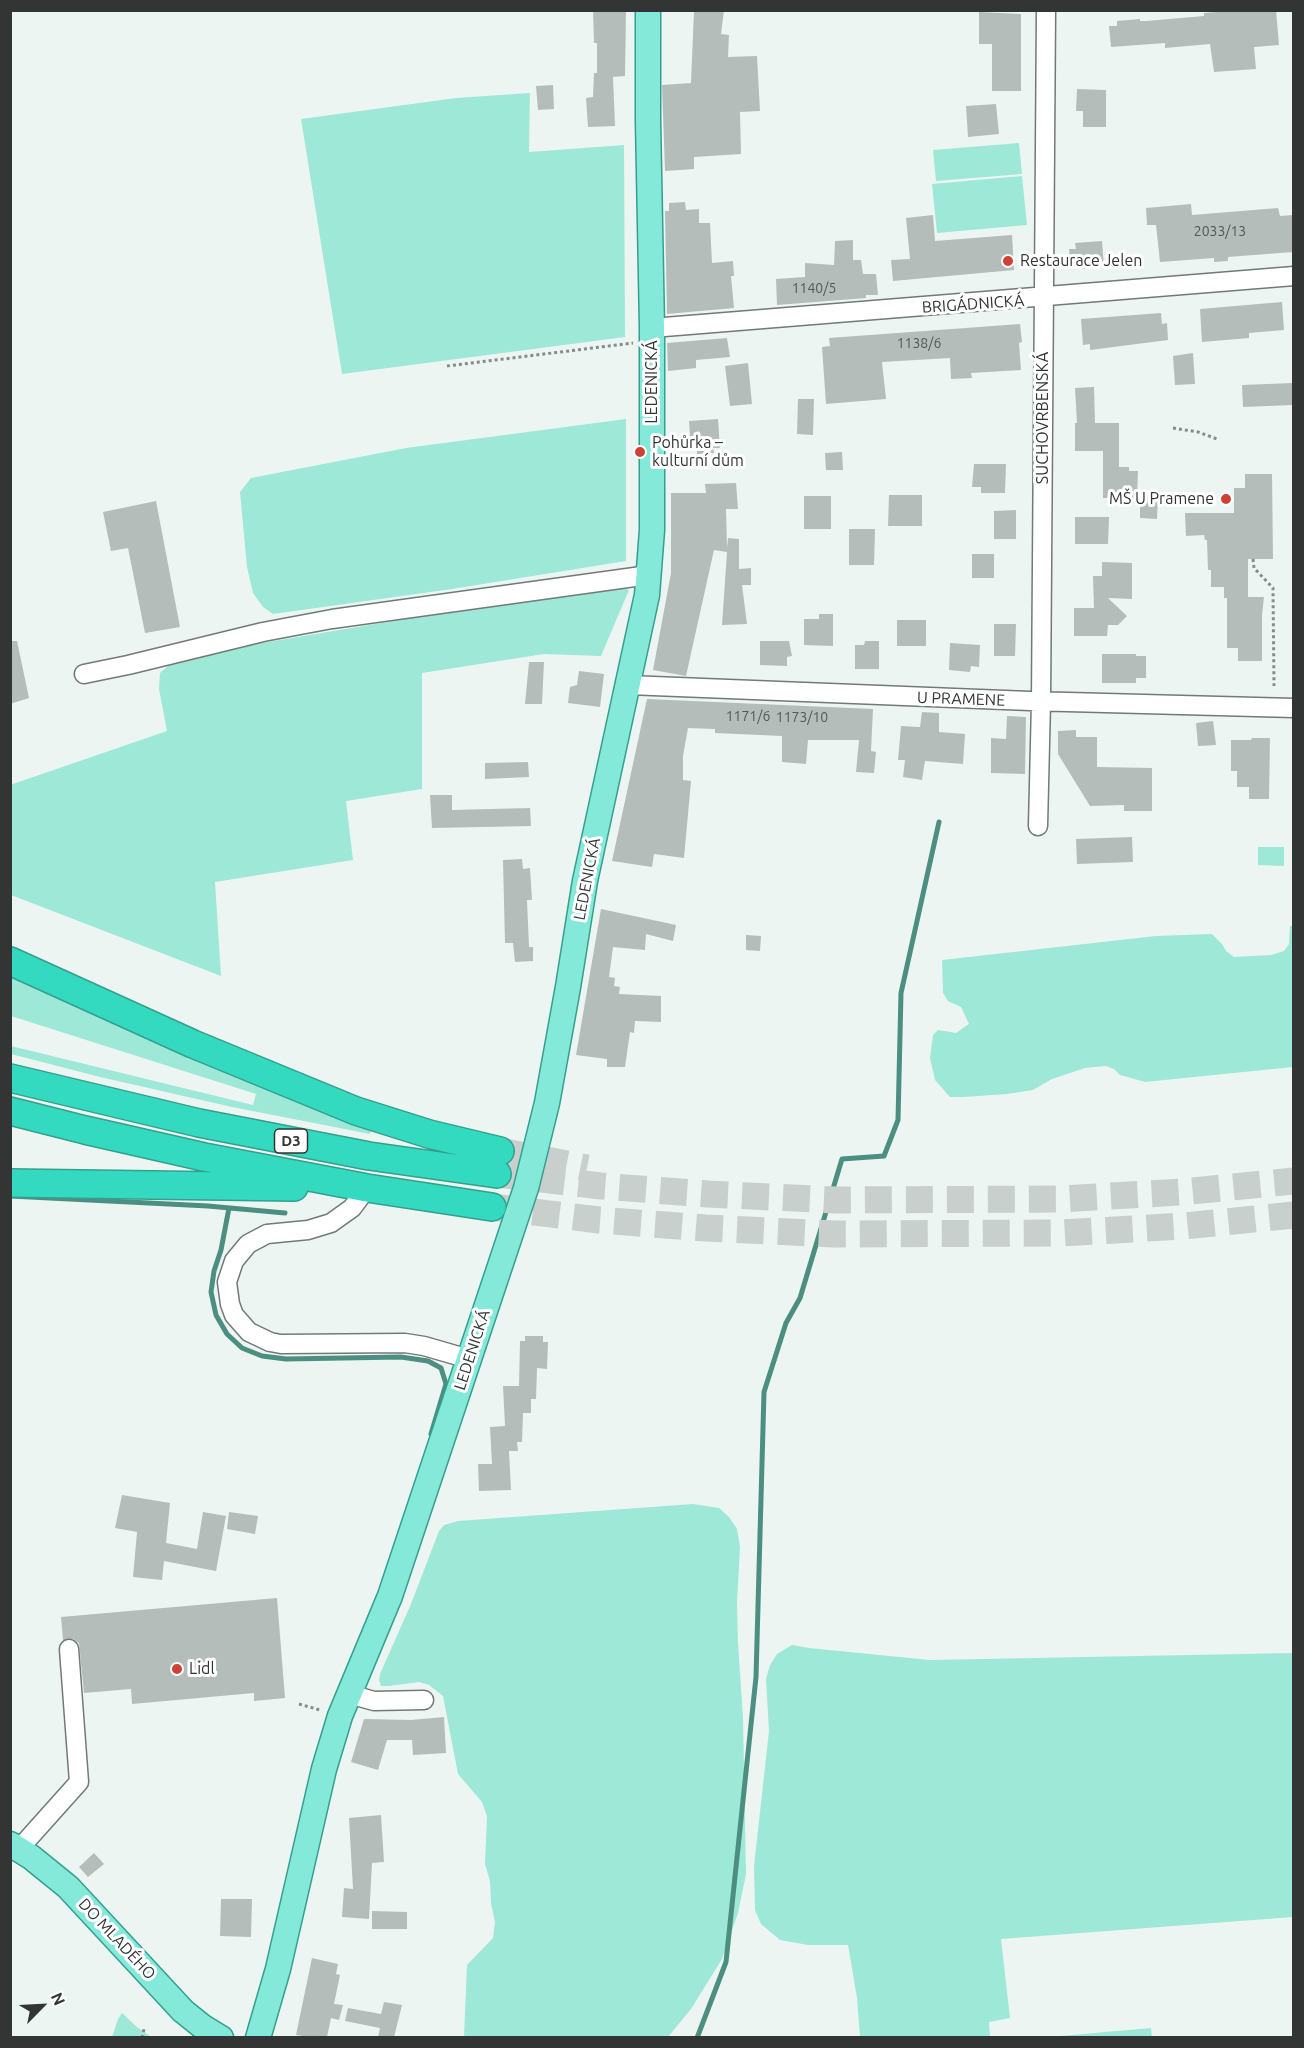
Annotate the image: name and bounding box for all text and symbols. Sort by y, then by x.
house number: 2033/13 [1194,223,1246,239]
place label: Restaurace Jelen [1020,251,1142,271]
marker: Restaurace Jelen [1001,254,1015,268]
house number: 1140/5 [792,280,836,296]
street label: BRIGÁDNICKÁ [921,291,1025,317]
house number: 1138/6 [897,335,941,351]
street label: LEDENICKÁ [642,340,662,424]
street label: SUCHOVRBENSKÁ [1033,352,1053,484]
place label: Pohůrka – kulturní dům [652,433,744,471]
marker: Pohůrka – kulturní dům [633,445,647,459]
place label: MŠ U Pramene [1109,489,1214,509]
marker: MŠ U Pramene [1219,492,1233,506]
street label: U PRAMENE [917,688,1005,710]
house number: 1171/6 [726,708,770,724]
house number: 1173/10 [776,709,828,725]
street label: LEDENICKÁ [570,836,604,922]
road number: D3 [274,1129,308,1153]
street label: LEDENICKÁ [450,1307,494,1393]
place label: Lidl [189,1659,215,1679]
marker: Lidl [170,1662,184,1676]
street label: DO MLADÉHO [74,1894,160,1984]
north arrow [12,1976,72,2036]
text: N [48,1990,69,2008]

